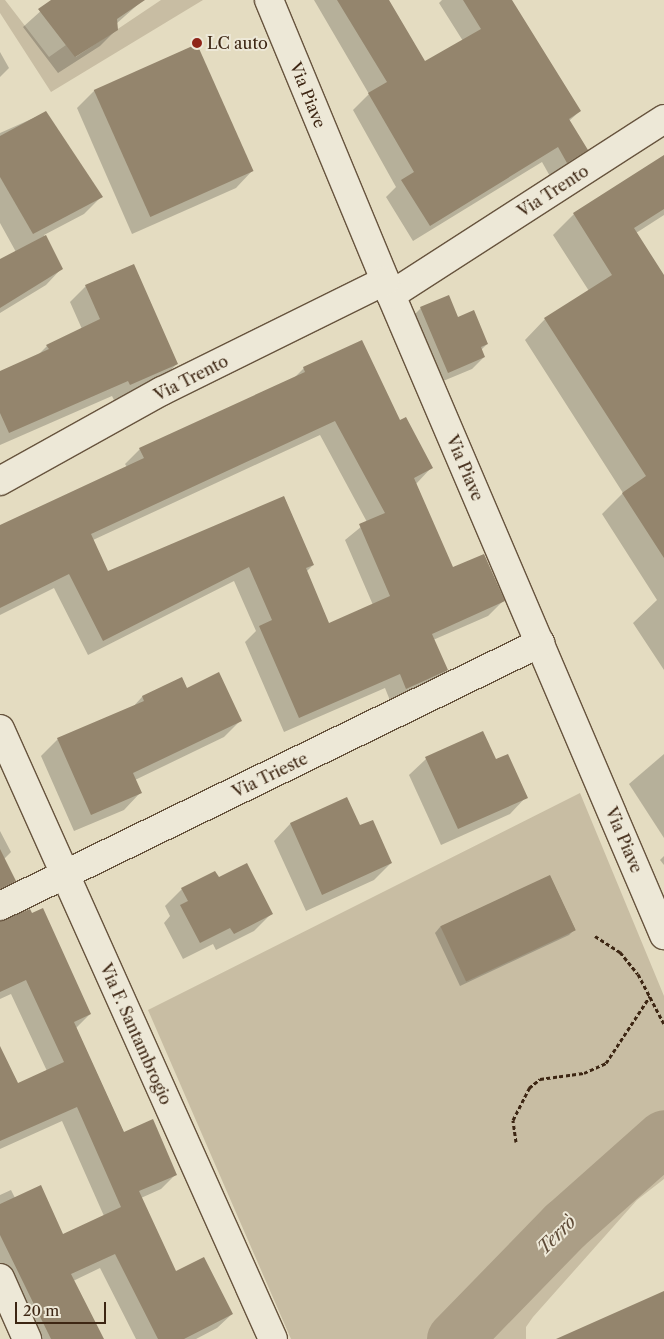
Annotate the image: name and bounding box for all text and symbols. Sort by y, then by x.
place label: LC auto [207,33,268,53]
marker: LC auto [191,37,203,49]
street label: Via Piave [286,59,330,131]
street label: Via Trento [514,161,592,221]
street label: Via Trento [151,351,231,405]
street label: Via Piave [443,432,487,504]
street label: Via Trieste [229,748,311,802]
street label: Via Piave [602,804,646,876]
street label: Via F. Santambrogio [96,960,176,1108]
water label: Terrò [533,1211,581,1259]
scale bar [18,1292,109,1324]
text: 20 m [23,1301,59,1320]

